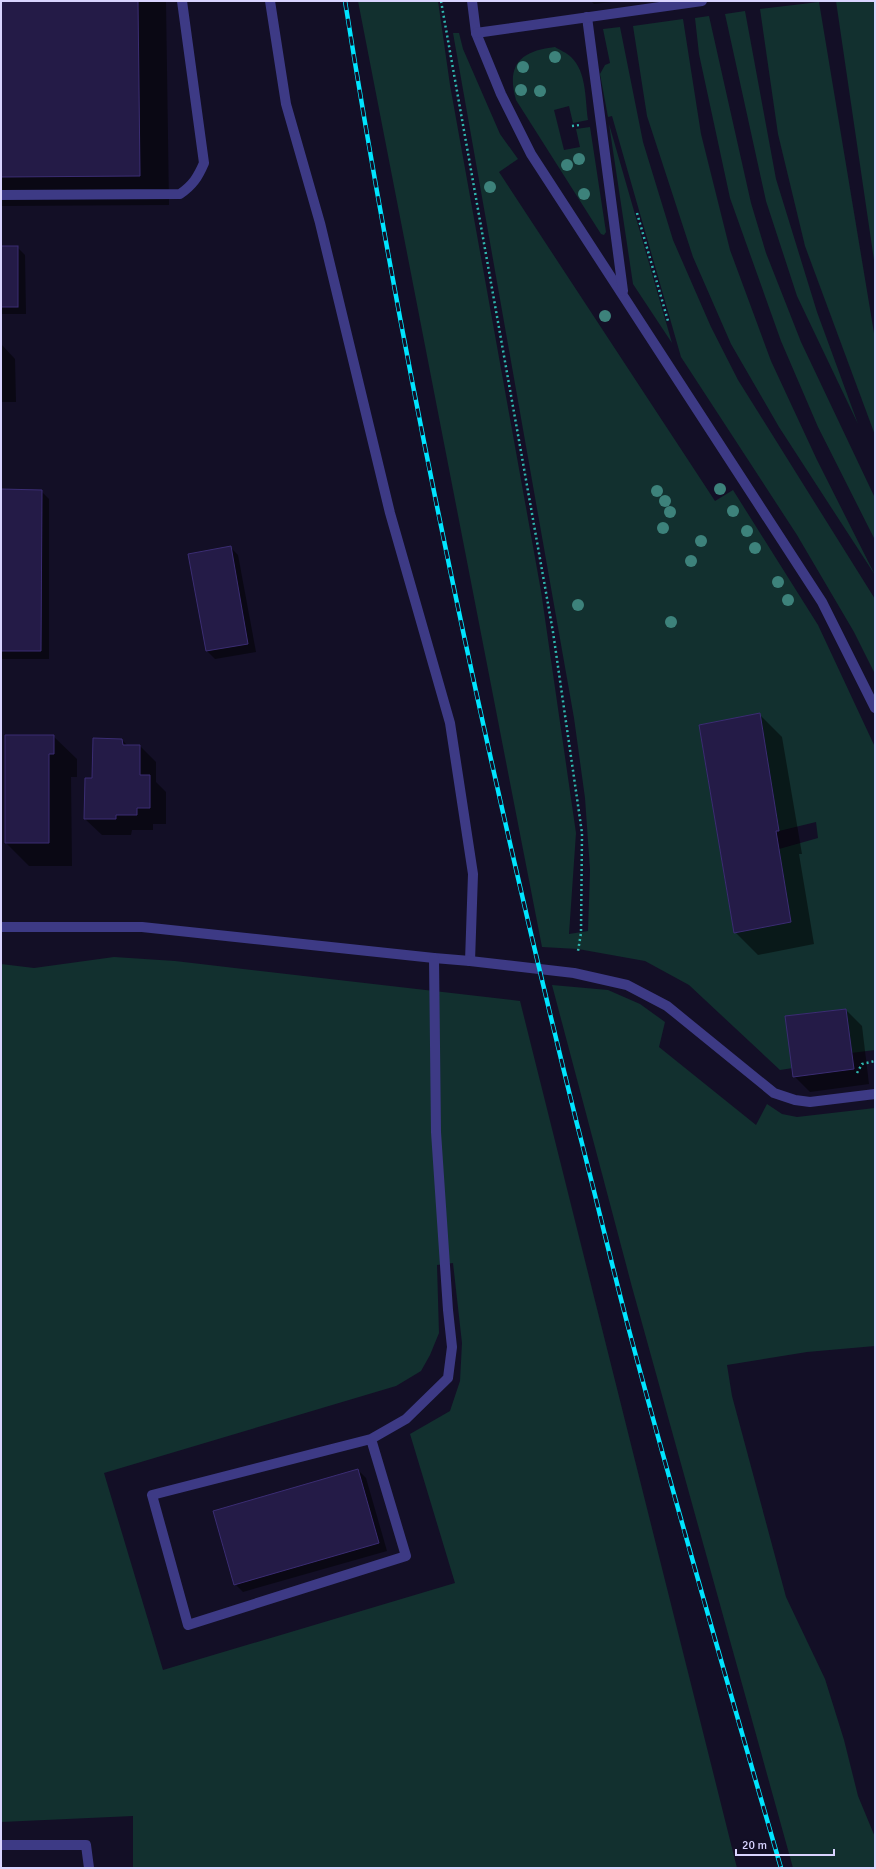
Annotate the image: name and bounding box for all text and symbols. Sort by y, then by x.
scale bar [736,1831,834,1857]
text: 20 m [742,1838,767,1853]

